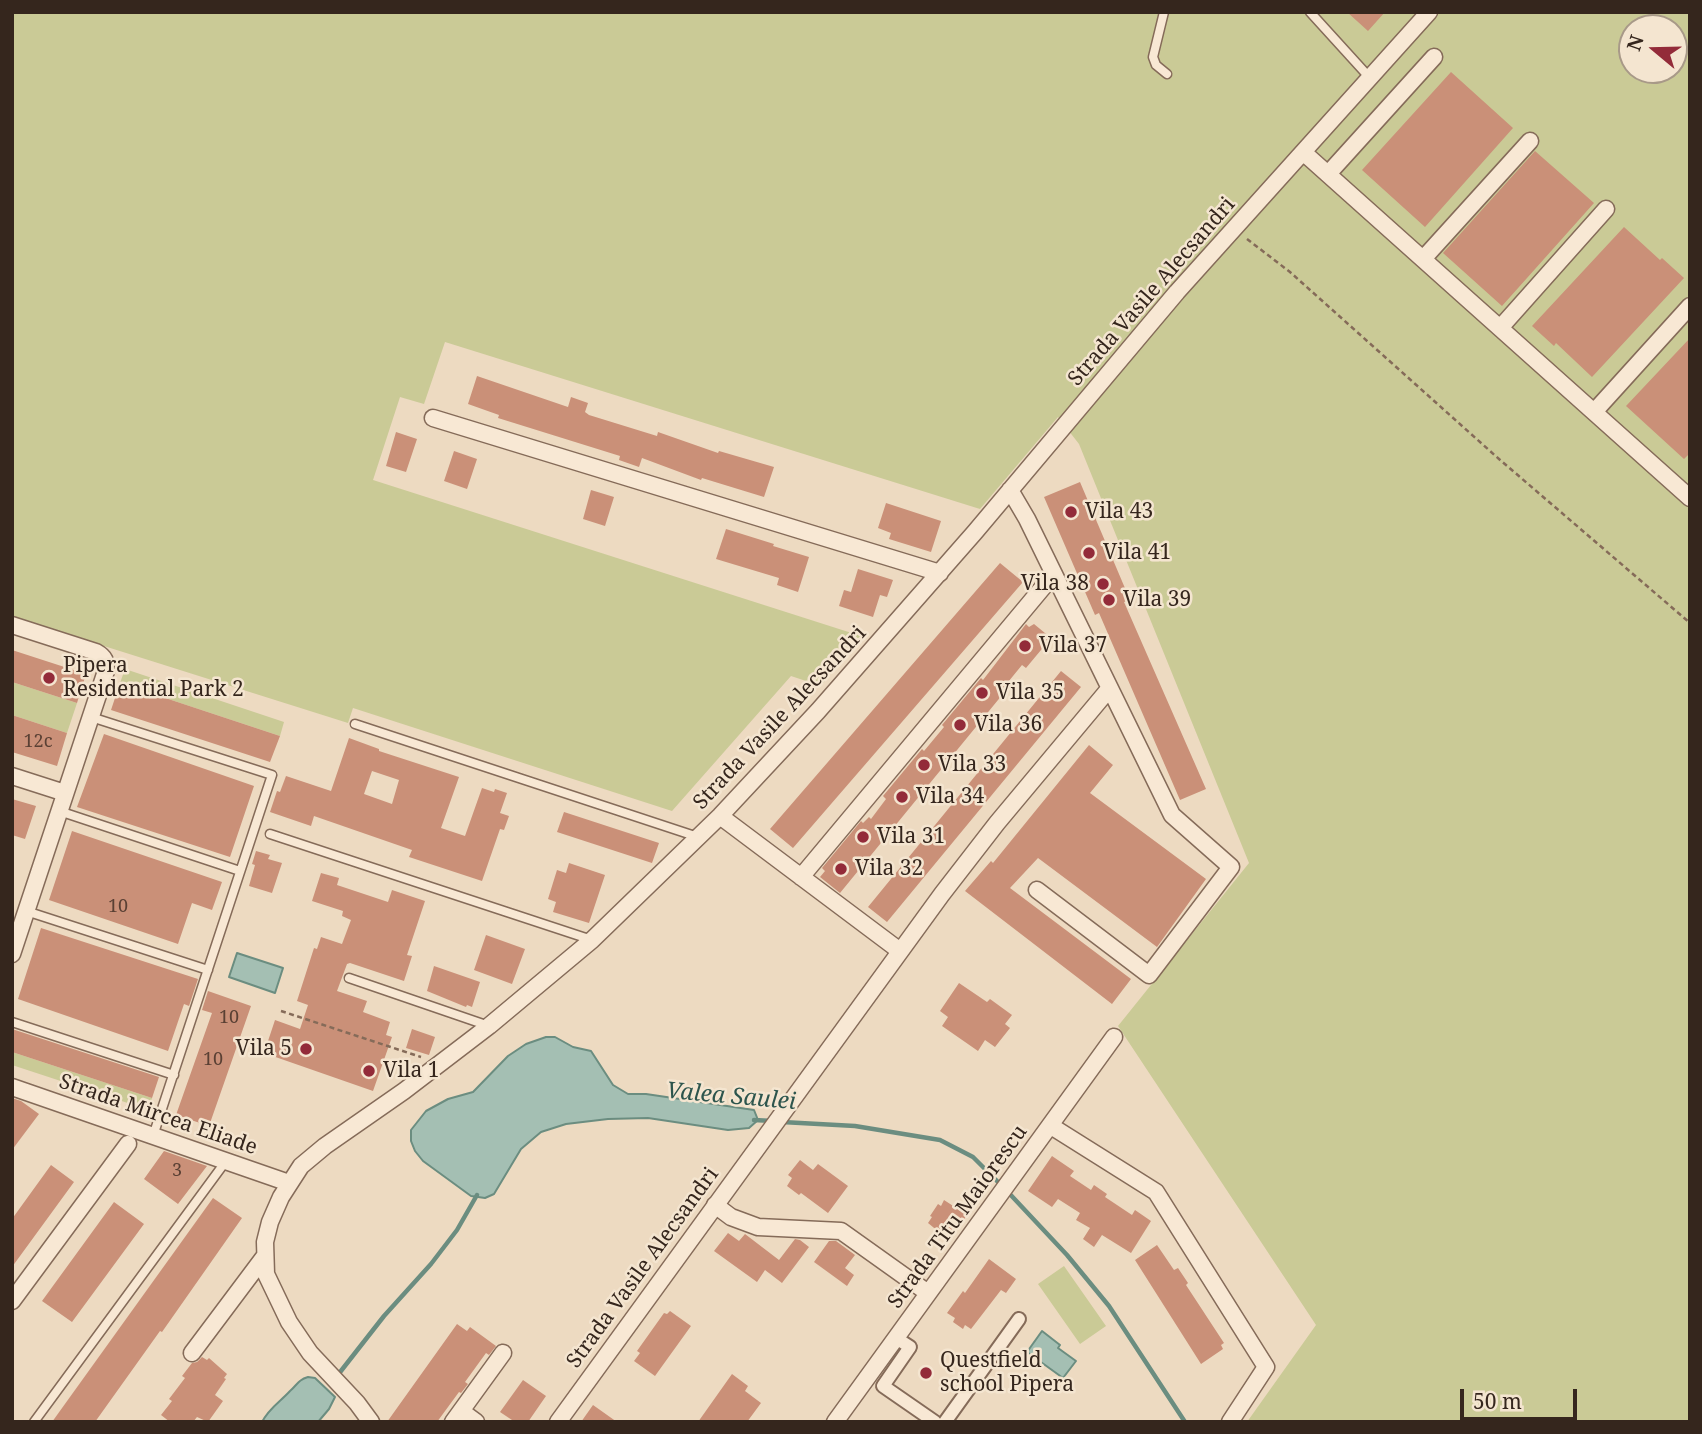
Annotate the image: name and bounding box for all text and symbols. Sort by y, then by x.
north arrow [1618,14,1688,84]
text: N [1620,32,1650,54]
street label: Strada Vasile Alecsandri [1063,193,1241,391]
place label: Vila 43 [1085,499,1153,525]
marker: Vila 43 [1063,504,1079,520]
place label: Vila 41 [1103,540,1171,566]
marker: Vila 41 [1081,545,1097,561]
place label: Vila 38 [1021,571,1089,597]
marker: Vila 38 [1095,576,1111,592]
place label: Vila 39 [1123,587,1191,613]
marker: Vila 39 [1101,592,1117,608]
street label: Strada Vasile Alecsandri [688,621,872,815]
place label: Vila 37 [1039,633,1107,659]
marker: Vila 37 [1017,638,1033,654]
place label: Pipera Residential Park 2 [63,653,244,703]
marker: Pipera Residential Park 2 [41,670,57,686]
place label: Vila 35 [996,680,1064,706]
marker: Vila 35 [974,685,990,701]
place label: Vila 36 [974,712,1042,738]
marker: Vila 36 [952,717,968,733]
house number: 12c [24,731,52,753]
place label: Vila 33 [938,752,1006,778]
marker: Vila 33 [916,757,932,773]
place label: Vila 34 [916,784,984,810]
marker: Vila 34 [894,789,910,805]
place label: Vila 31 [877,824,945,850]
marker: Vila 31 [855,829,871,845]
place label: Vila 32 [855,856,923,882]
marker: Vila 32 [833,861,849,877]
house number: 10 [108,896,128,918]
house number: 10 [219,1007,239,1029]
place label: Vila 5 [236,1036,292,1062]
marker: Vila 5 [298,1041,314,1057]
house number: 10 [203,1049,223,1071]
place label: Vila 1 [383,1058,439,1084]
marker: Vila 1 [361,1063,377,1079]
street label: Strada Mircea Eliade [56,1069,260,1161]
water label: Valea Saulei [665,1078,797,1116]
street label: Strada Titu Maiorescu [883,1120,1033,1314]
house number: 3 [172,1160,182,1182]
street label: Strada Vasile Alecsandri [562,1163,724,1373]
place label: Questfield school Pipera [940,1348,1074,1398]
marker: Questfield school Pipera [918,1365,934,1381]
scale bar [1464,1374,1581,1418]
text: 50 m [1473,1387,1522,1415]

